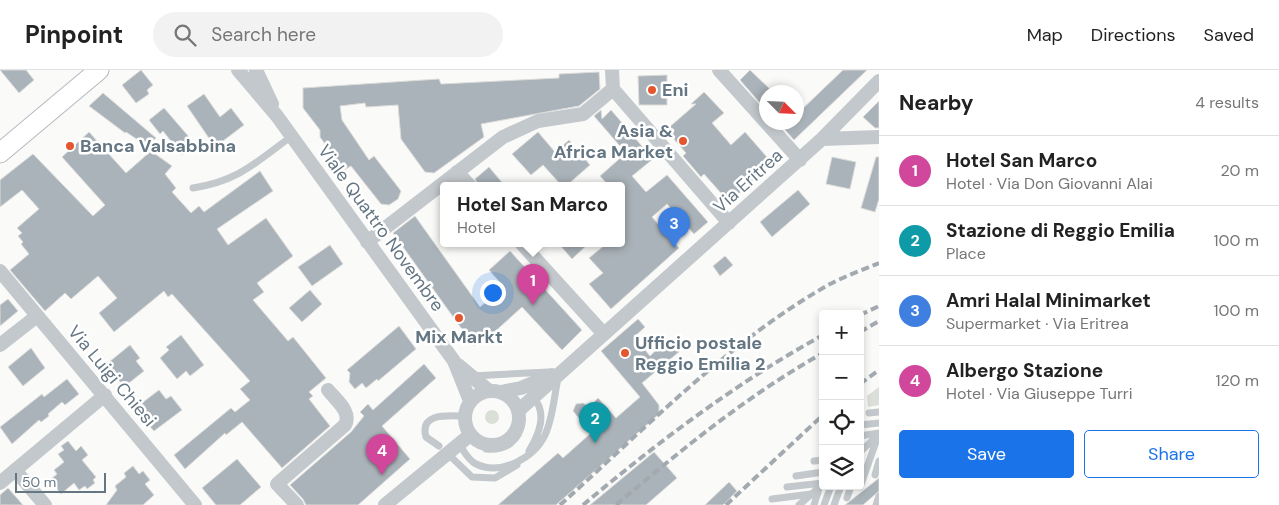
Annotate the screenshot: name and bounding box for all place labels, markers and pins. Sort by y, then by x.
place label: Eni [662,78,689,102]
marker: Eni [646,84,658,96]
place label: Asia & Africa Market [554,119,673,164]
place label: Banca Valsabbina [80,134,236,158]
marker: Asia & Africa Market [677,135,689,147]
marker: Banca Valsabbina [64,140,76,152]
pin: 3 [658,207,690,248]
pin: 1 [517,264,549,305]
marker: Mix Markt [453,312,465,324]
place label: Mix Markt [415,325,503,349]
place label: Ufficio postale Reggio Emilia 2 [635,331,765,376]
marker: Ufficio postale Reggio Emilia 2 [619,347,631,359]
pin: 2 [579,402,611,443]
pin: 4 [366,434,398,475]

